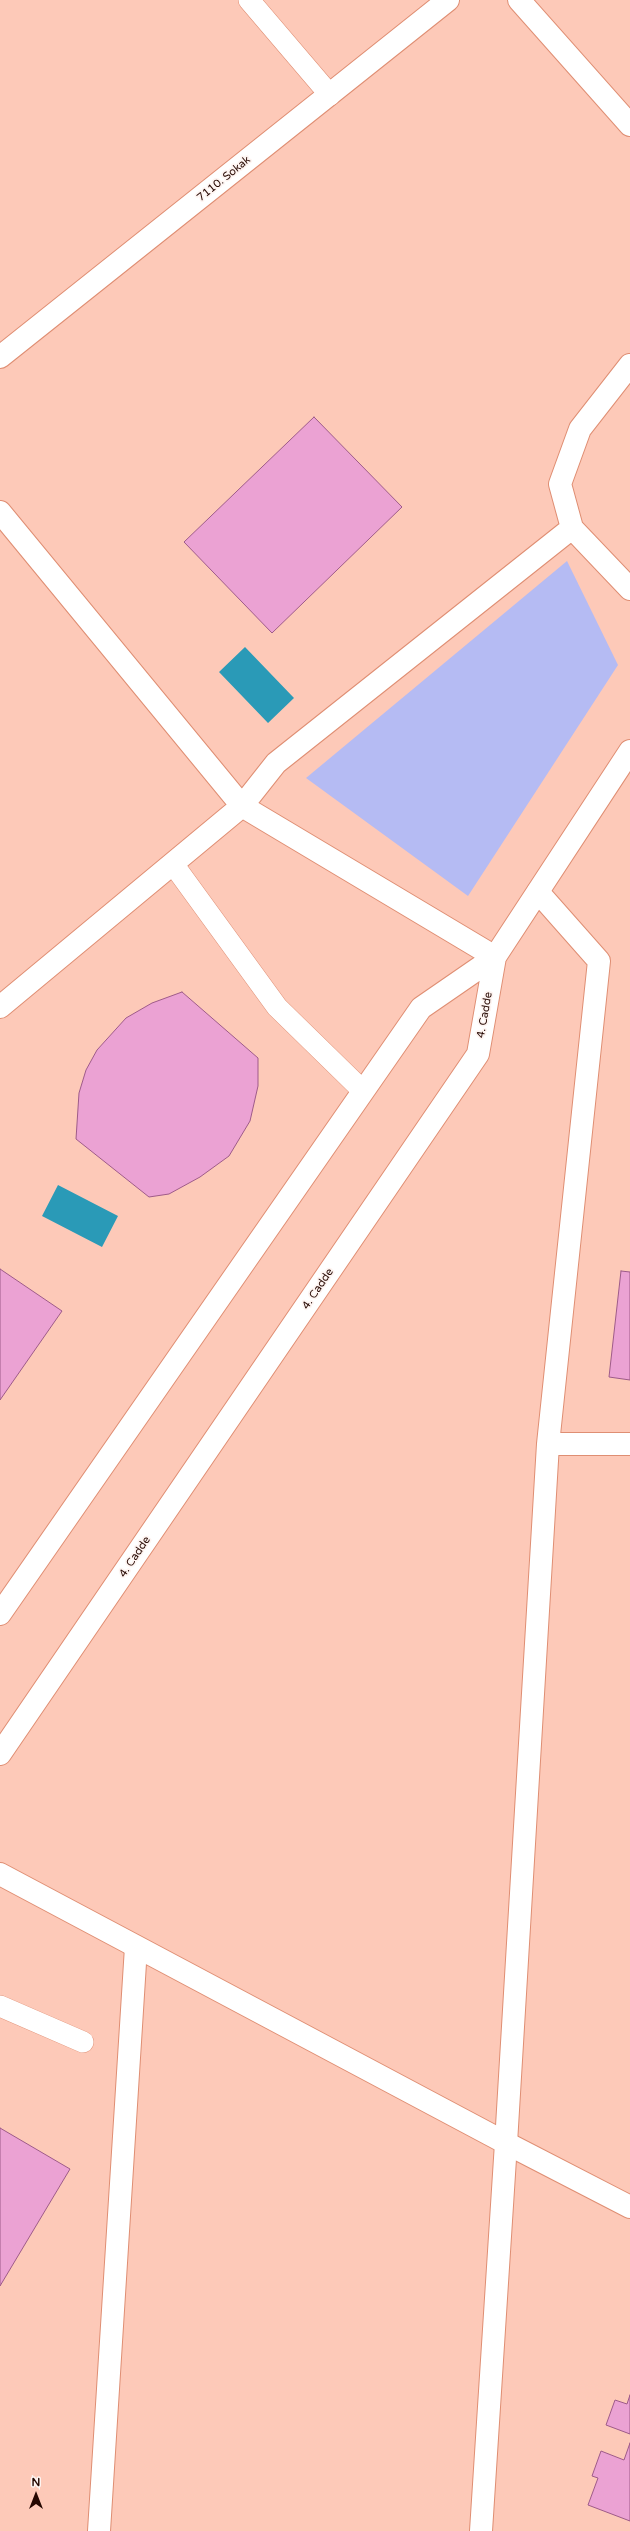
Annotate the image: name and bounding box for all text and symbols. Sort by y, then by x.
street label: 7110. Sokak [195,153,253,205]
street label: 4. Cadde [474,991,496,1039]
street label: 4. Cadde [300,1266,336,1312]
street label: 4. Cadde [117,1534,153,1580]
north arrow [16,2475,56,2515]
text: N [32,2476,40,2489]

